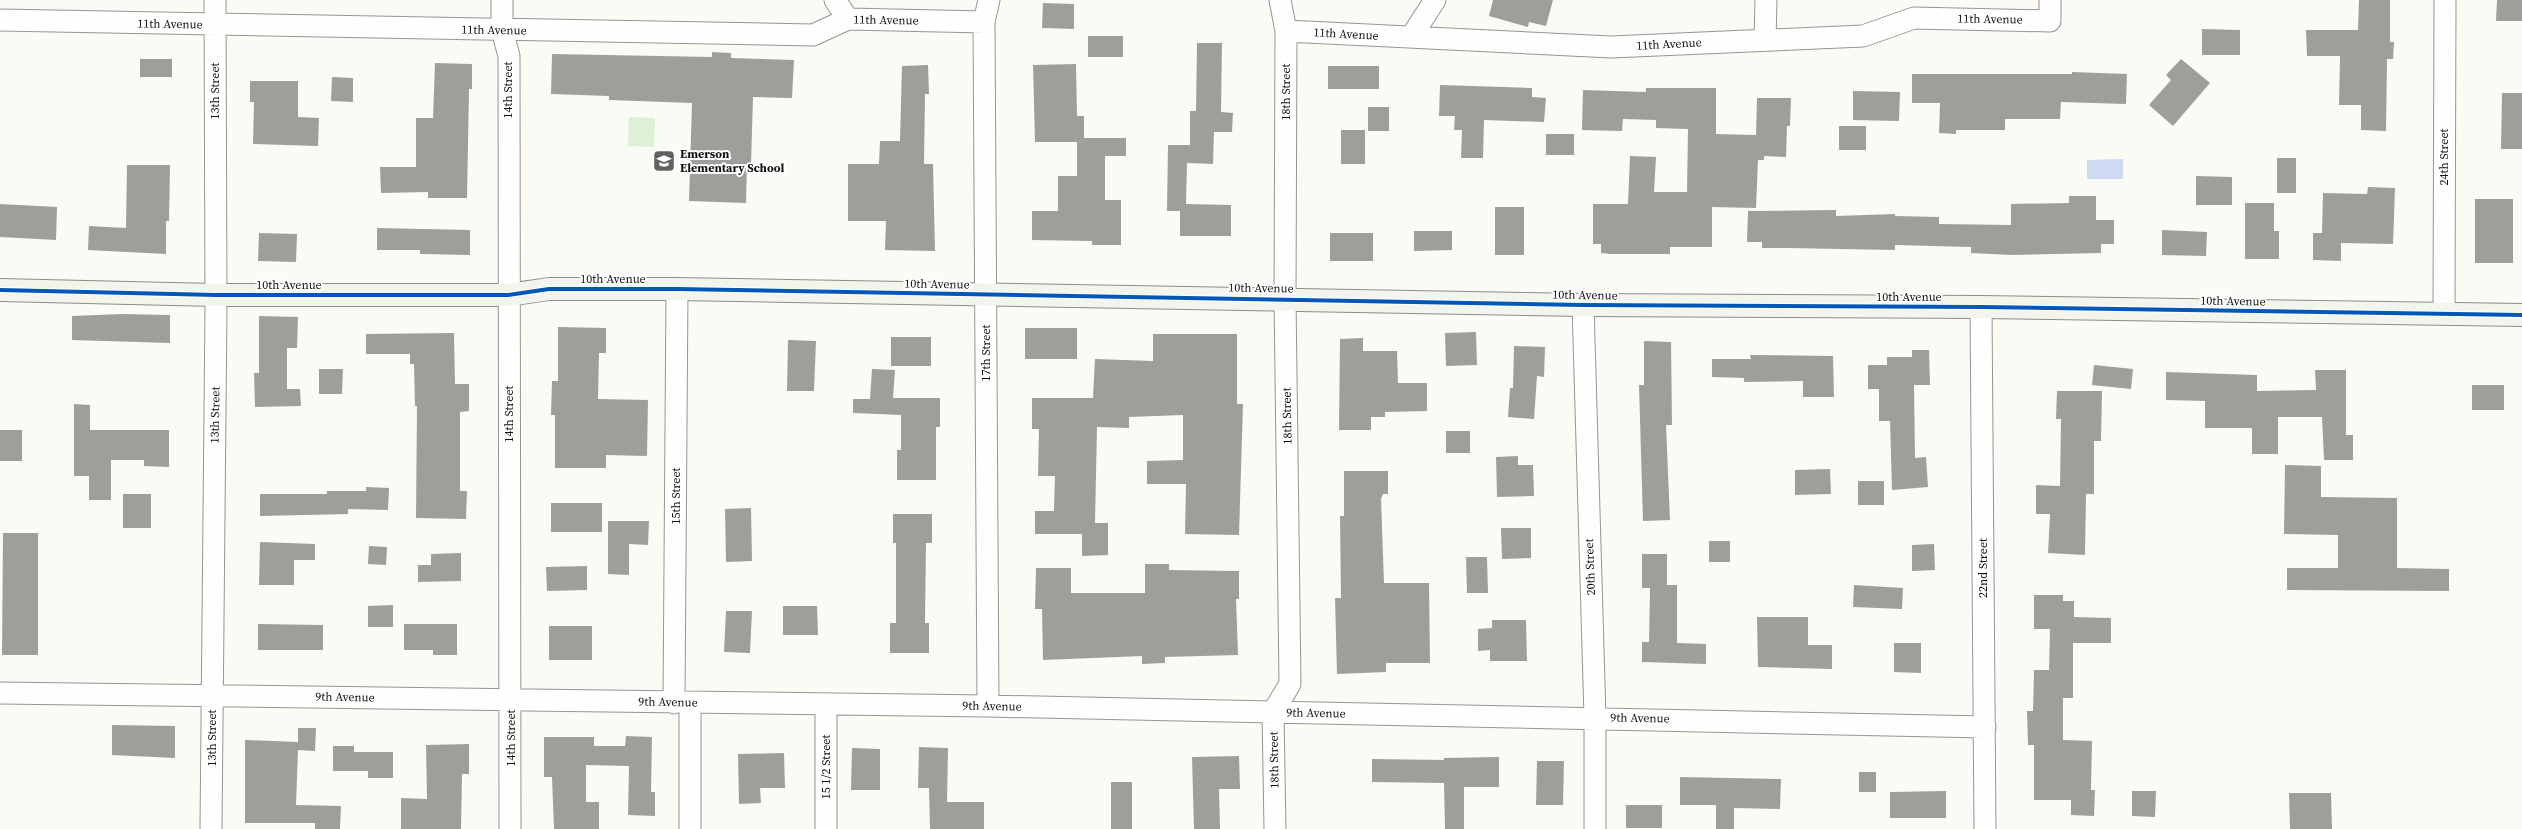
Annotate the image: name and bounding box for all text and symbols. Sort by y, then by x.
street label: 11th Avenue [1957,10,2023,28]
street label: 11th Avenue [853,11,919,29]
street label: 11th Avenue [137,15,203,33]
street label: 11th Avenue [461,21,527,39]
street label: 11th Avenue [1313,24,1379,44]
street label: 11th Avenue [1636,34,1702,54]
street label: 14th Street [500,61,516,118]
street label: 13th Street [207,62,223,119]
street label: 18th Street [1278,63,1294,120]
street label: 24th Street [2436,128,2452,185]
place label: Emerson Elementary School [680,146,785,176]
school or university icon: Emerson Elementary School [651,148,677,174]
street label: 10th Avenue [580,271,646,287]
street label: 10th Avenue [904,275,970,293]
street label: 10th Avenue [256,277,322,293]
street label: 10th Avenue [1228,279,1294,297]
street label: 10th Avenue [1552,286,1618,304]
street label: 10th Avenue [1876,289,1942,305]
street label: 10th Avenue [2200,292,2266,310]
street label: 17th Street [978,324,994,381]
street label: 14th Street [501,385,517,442]
street label: 13th Street [207,386,223,444]
street label: 18th Street [1279,387,1295,445]
street label: 15th Street [668,467,684,524]
street label: 20th Street [1581,538,1599,596]
street label: 22nd Street [1975,538,1991,598]
street label: 9th Avenue [315,688,375,706]
street label: 9th Avenue [638,693,698,711]
street label: 9th Avenue [962,697,1022,715]
street label: 9th Avenue [1286,704,1346,722]
street label: 13th Street [204,709,220,766]
street label: 14th Street [503,709,519,766]
street label: 9th Avenue [1610,709,1670,727]
street label: 18th Street [1266,731,1282,789]
street label: 15 1/2 Street [818,735,834,799]

